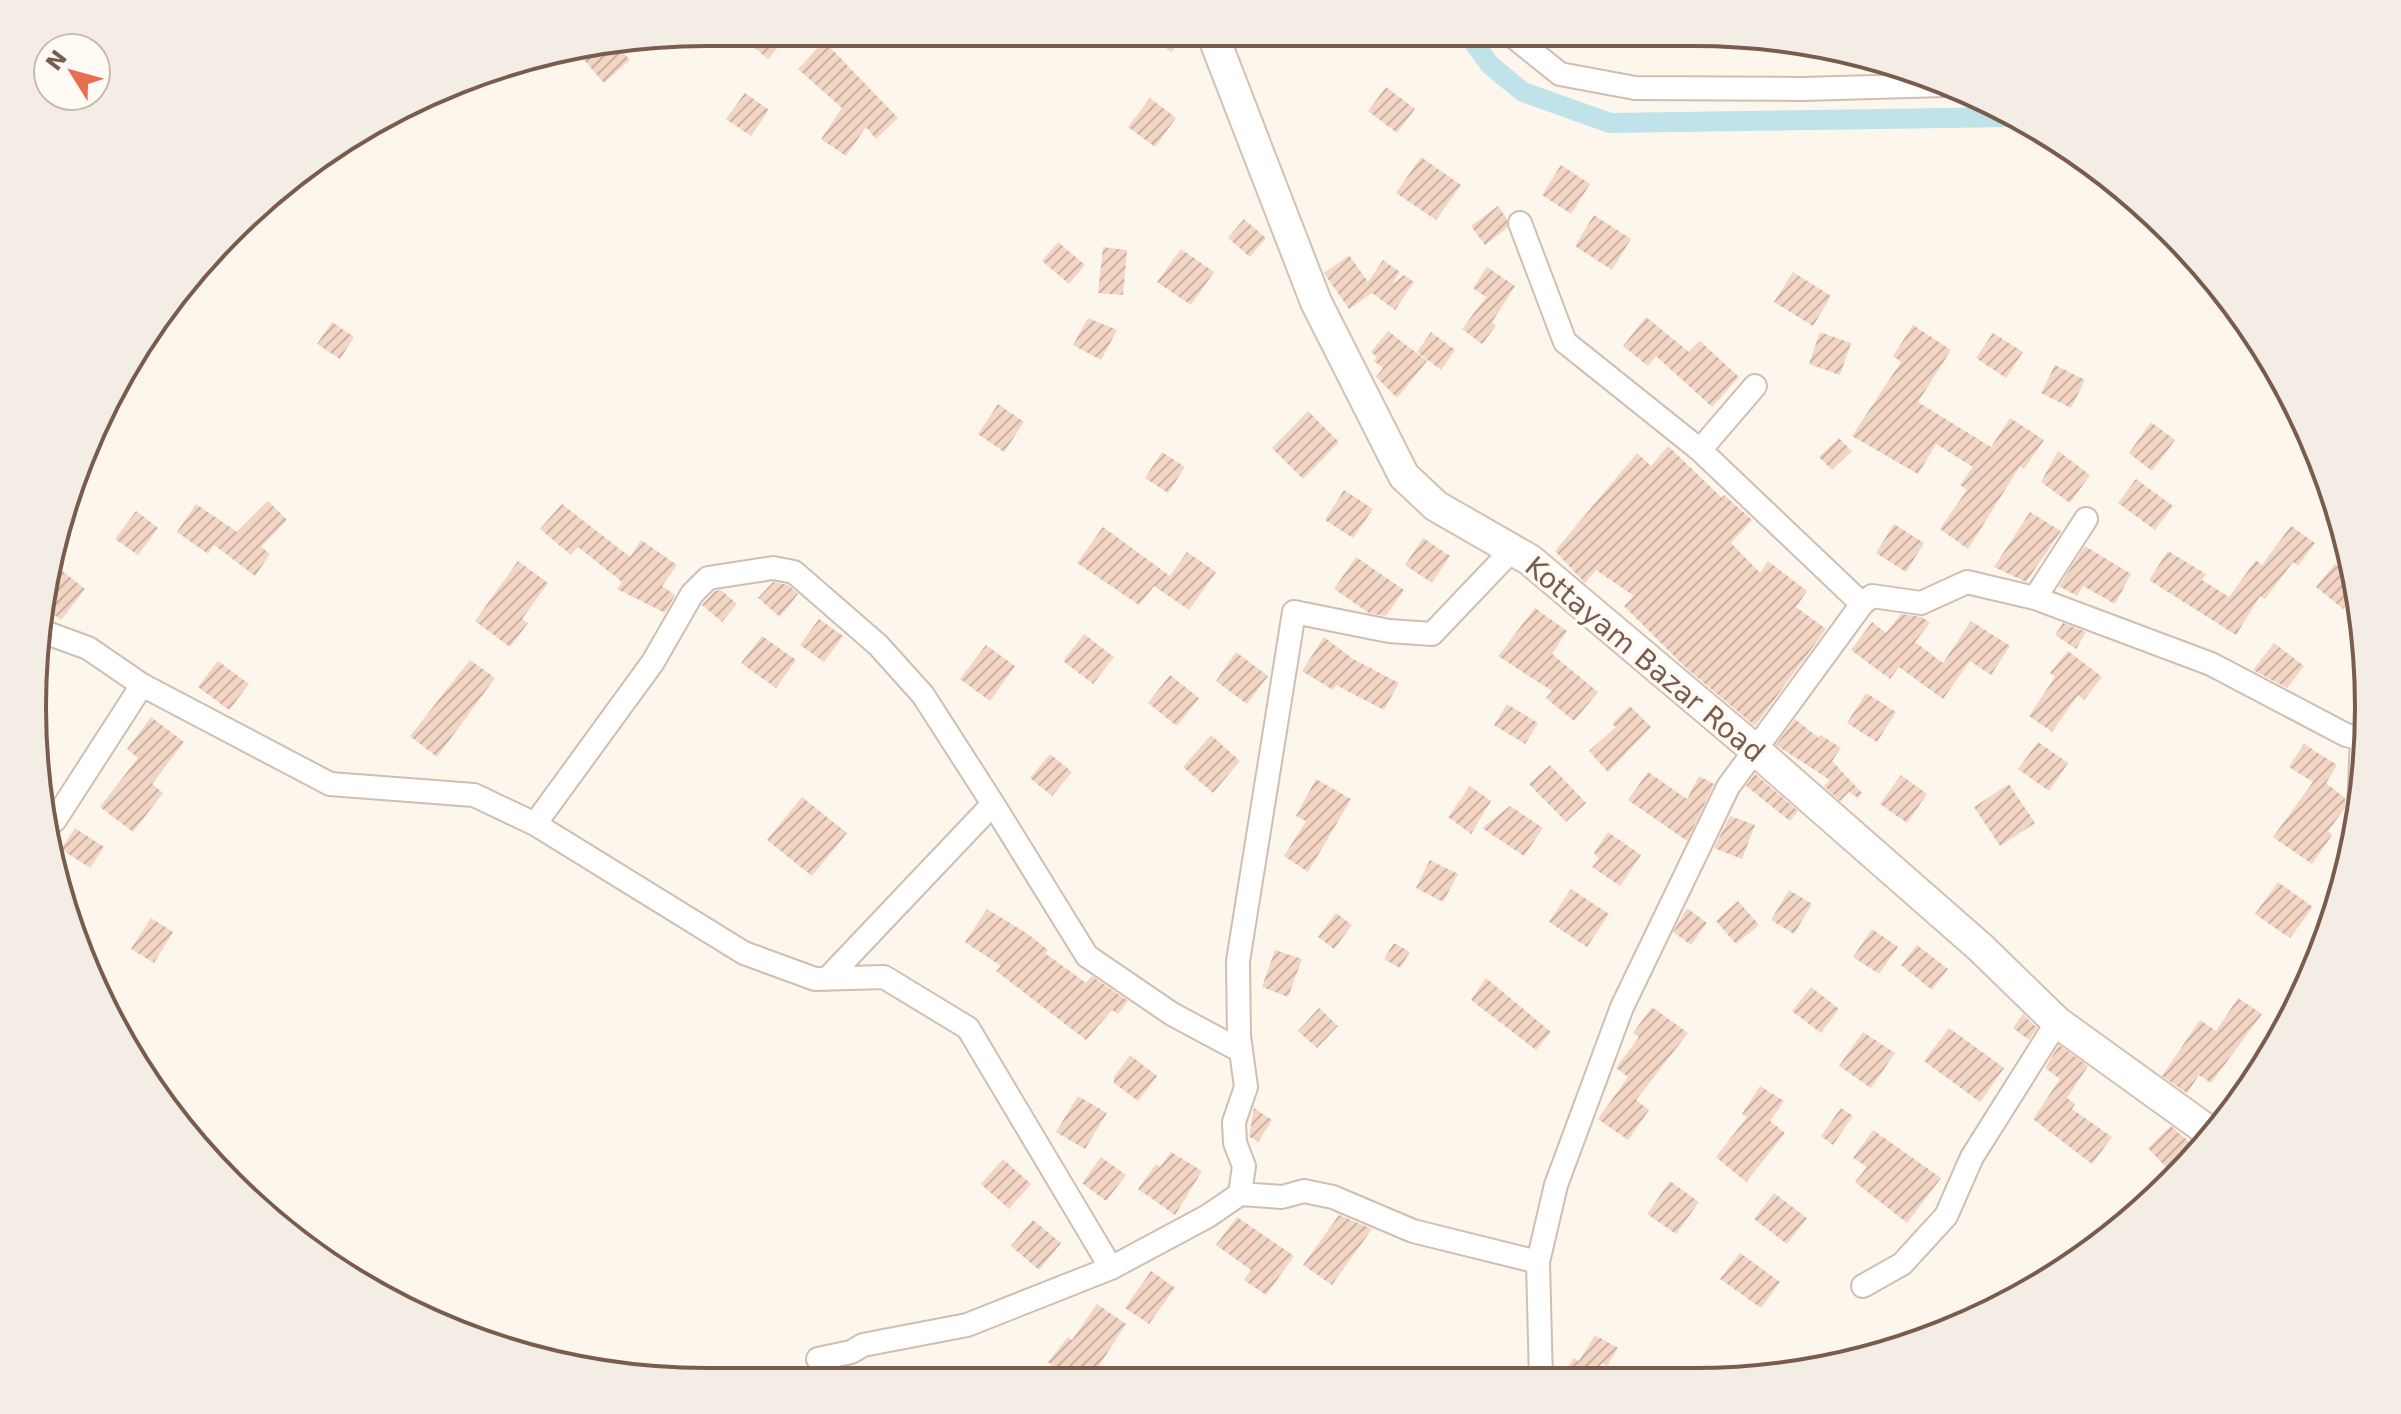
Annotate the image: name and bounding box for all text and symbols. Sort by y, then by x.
north arrow [32,32,112,112]
text: N [41,45,72,75]
street label: Kottayam Bazar Road [1518,550,1771,769]

